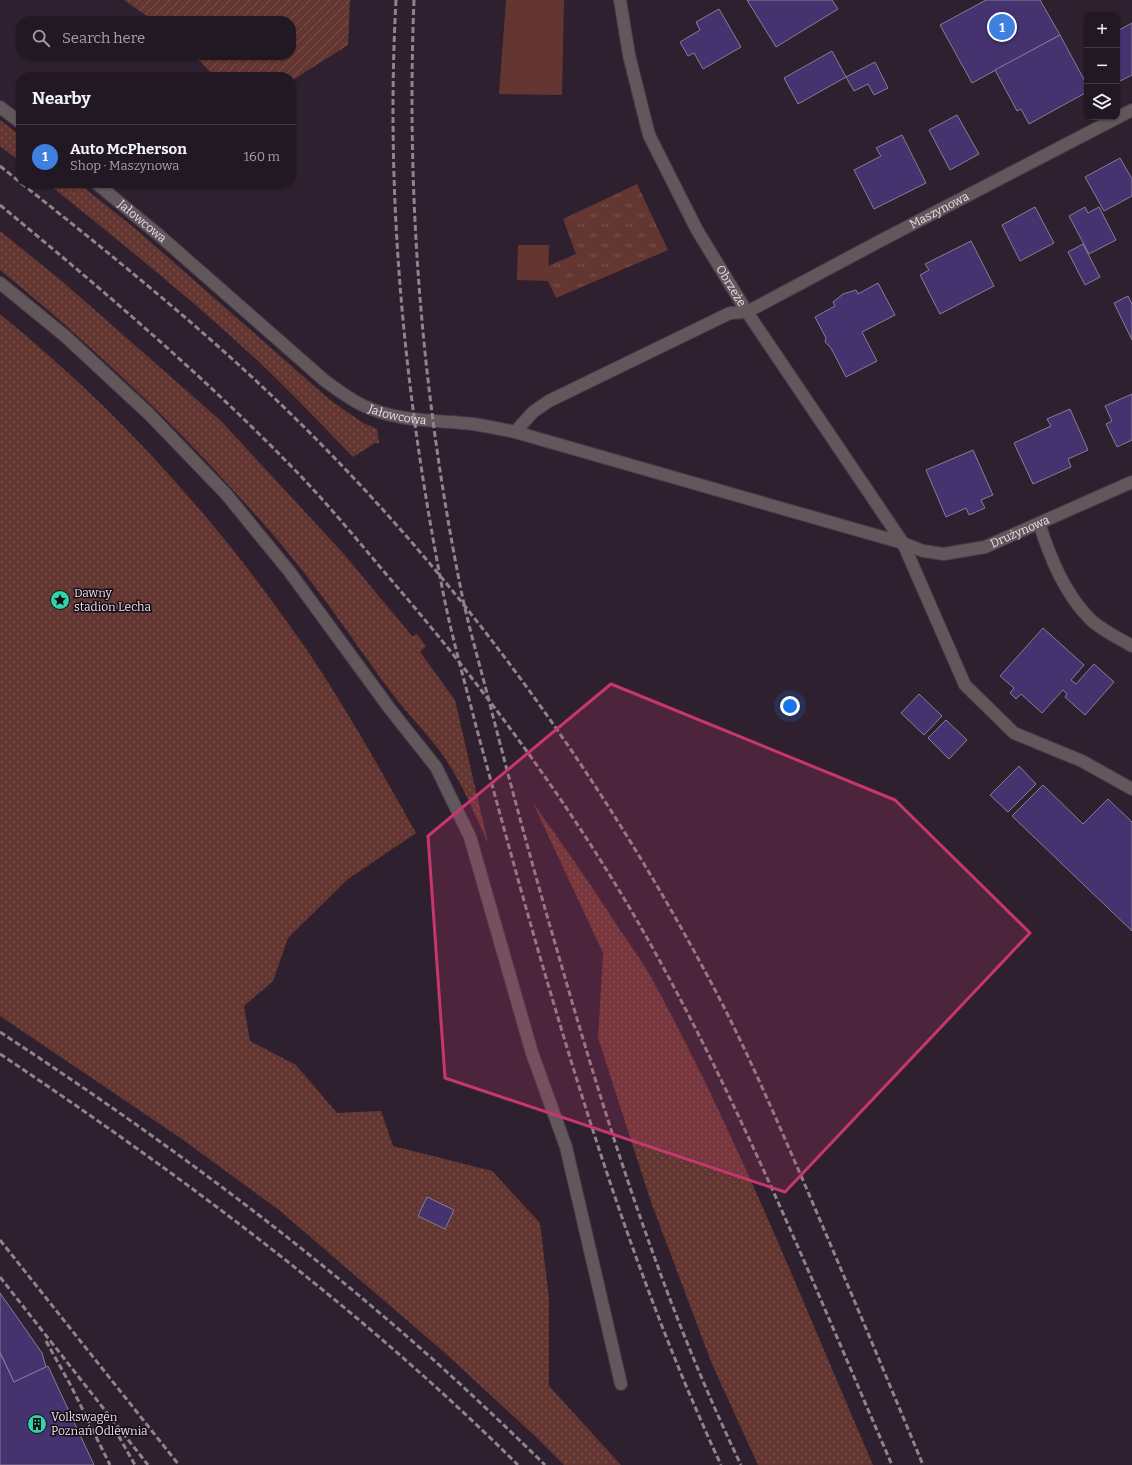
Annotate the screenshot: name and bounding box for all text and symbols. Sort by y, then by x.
pin: 1 [989,12,1015,42]
map controls [1084,12,1120,120]
button: + [1084,12,1120,48]
search box [16,16,296,60]
icon: search [30,27,52,49]
text: Search here [62,29,145,47]
button: − [1084,48,1120,84]
button: layers [1084,84,1120,120]
text: Nearby [32,88,91,109]
text: Auto McPherson [70,140,187,158]
text: 1 [42,149,48,164]
text: 160 m [244,149,280,164]
text: Shop · Maszynowa [70,158,179,173]
street label: Maszynowa [907,189,972,231]
street label: Jałowcowa [114,196,170,246]
street label: Obrzeże [713,263,749,309]
street label: Jałowcowa [366,401,427,427]
street label: Drużynowa [988,512,1052,551]
place label: Dawny stadion Lecha [74,586,152,614]
place icon: Dawny stadion Lecha [49,589,71,611]
your location [780,696,800,716]
place label: Volkswagen Poznań Odlewnia [51,1410,148,1438]
building icon: Volkswagen Poznań Odlewnia [26,1413,48,1435]

